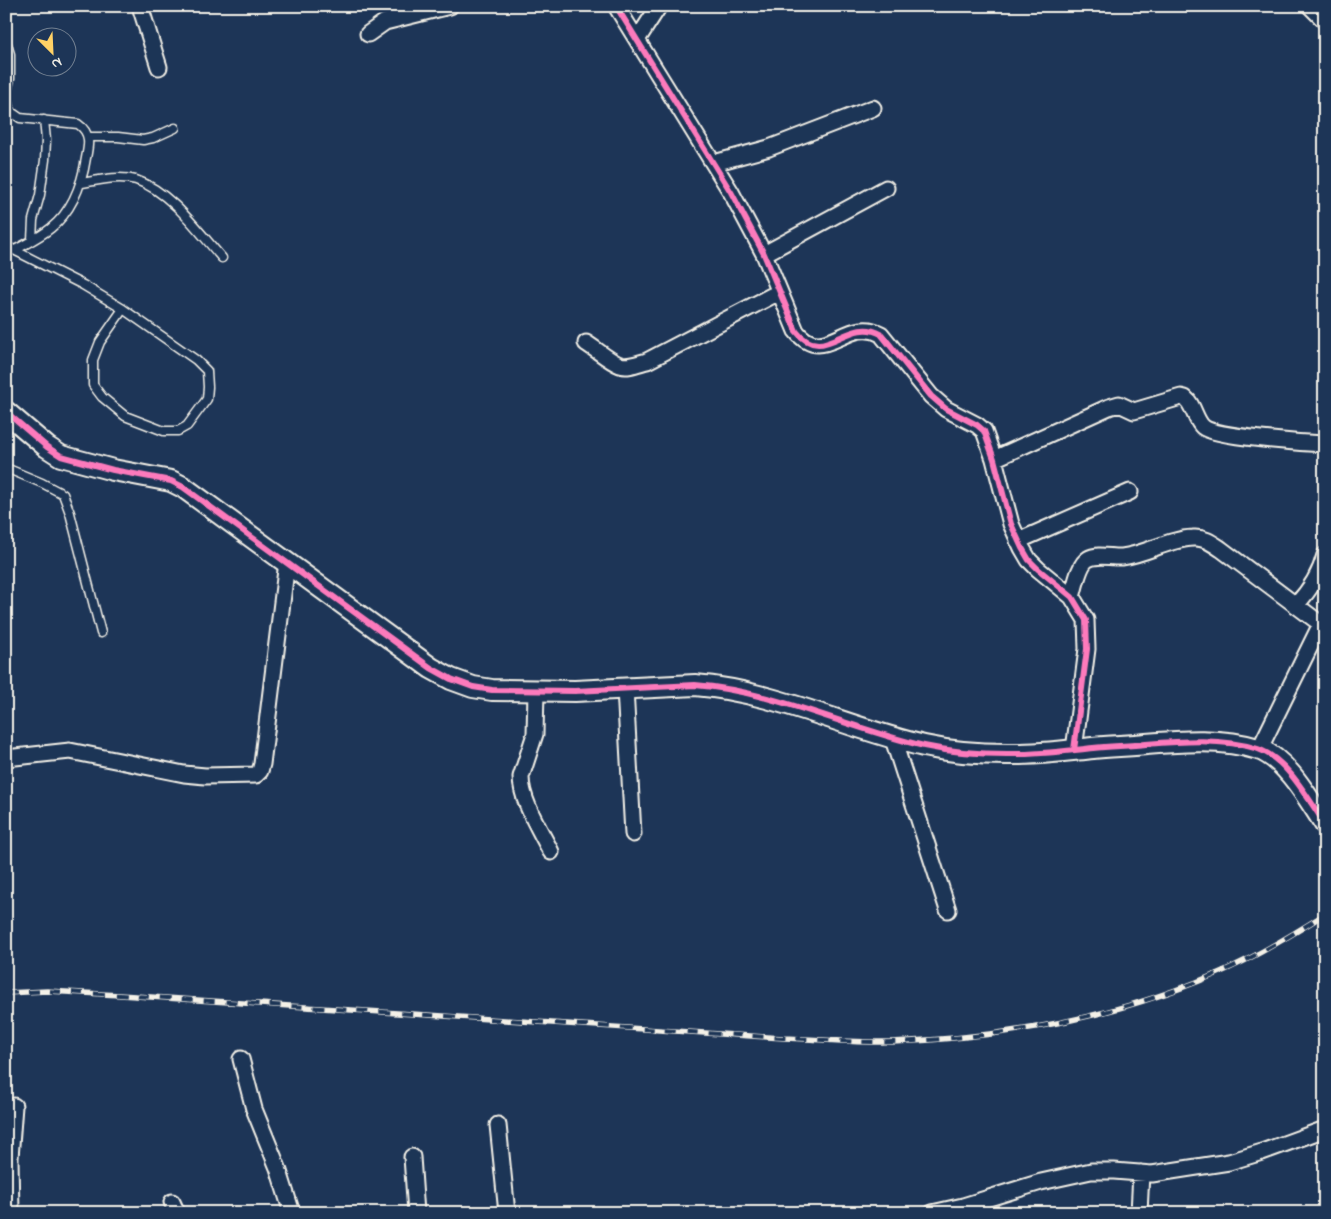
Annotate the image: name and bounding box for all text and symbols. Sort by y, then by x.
north arrow [28,28,78,78]
text: N [48,51,65,74]

